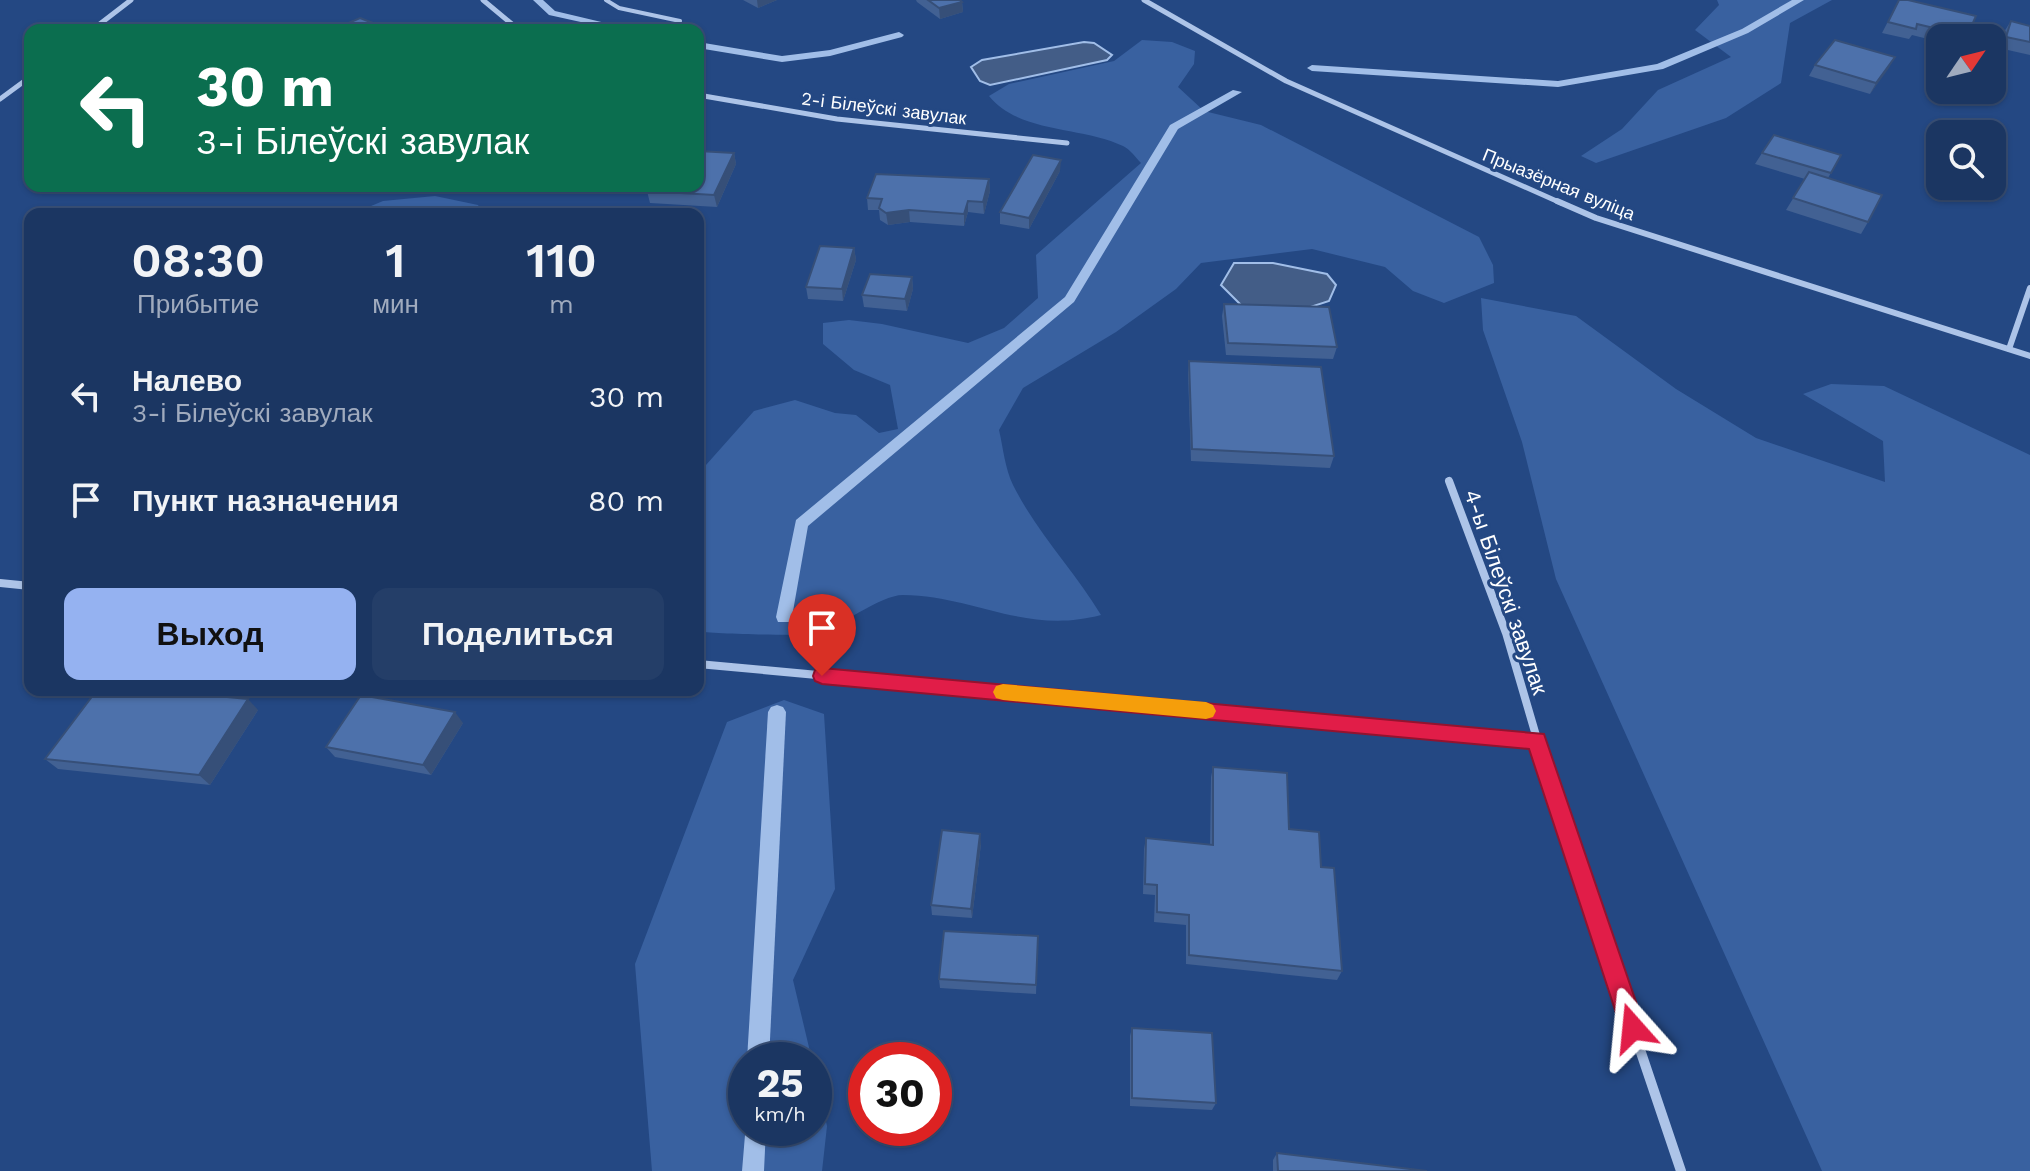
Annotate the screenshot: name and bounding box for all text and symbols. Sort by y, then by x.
north arrow [1926,24,2006,104]
map controls [1926,24,2006,200]
text: 30 m [196,54,334,120]
icon: left [64,56,168,160]
street label: 2-і Білеўскі завулак [800,87,968,129]
button: search [1926,120,2006,200]
text: 3-і Білеўскі завулак [196,121,529,163]
street label: Прыазёрная вуліца [1480,144,1639,225]
text: 08:30 [131,232,265,289]
text: 1 [386,232,406,289]
text: 110 [526,232,597,289]
text: Прибытие [137,289,259,319]
text: мин [372,289,419,319]
text: m [549,289,574,319]
text: Налево [132,363,242,398]
icon: left [64,374,108,418]
text: 30 m [589,379,664,414]
text: 3-і Білеўскі завулак [132,398,373,428]
icon: arrive [64,478,108,522]
text: Пункт назначения [132,483,399,518]
text: 80 m [588,483,664,518]
street label: 4-ы Білеўскі завулак [1459,486,1553,698]
button: Выход [64,588,356,680]
button: Поделиться [372,588,664,680]
pin [788,594,856,676]
icon: arrive [800,606,844,650]
position arrow [1591,986,1675,1070]
speed limit sign: 30 [848,1042,952,1146]
text: 25 [756,1060,804,1107]
text: km/h [754,1102,806,1126]

